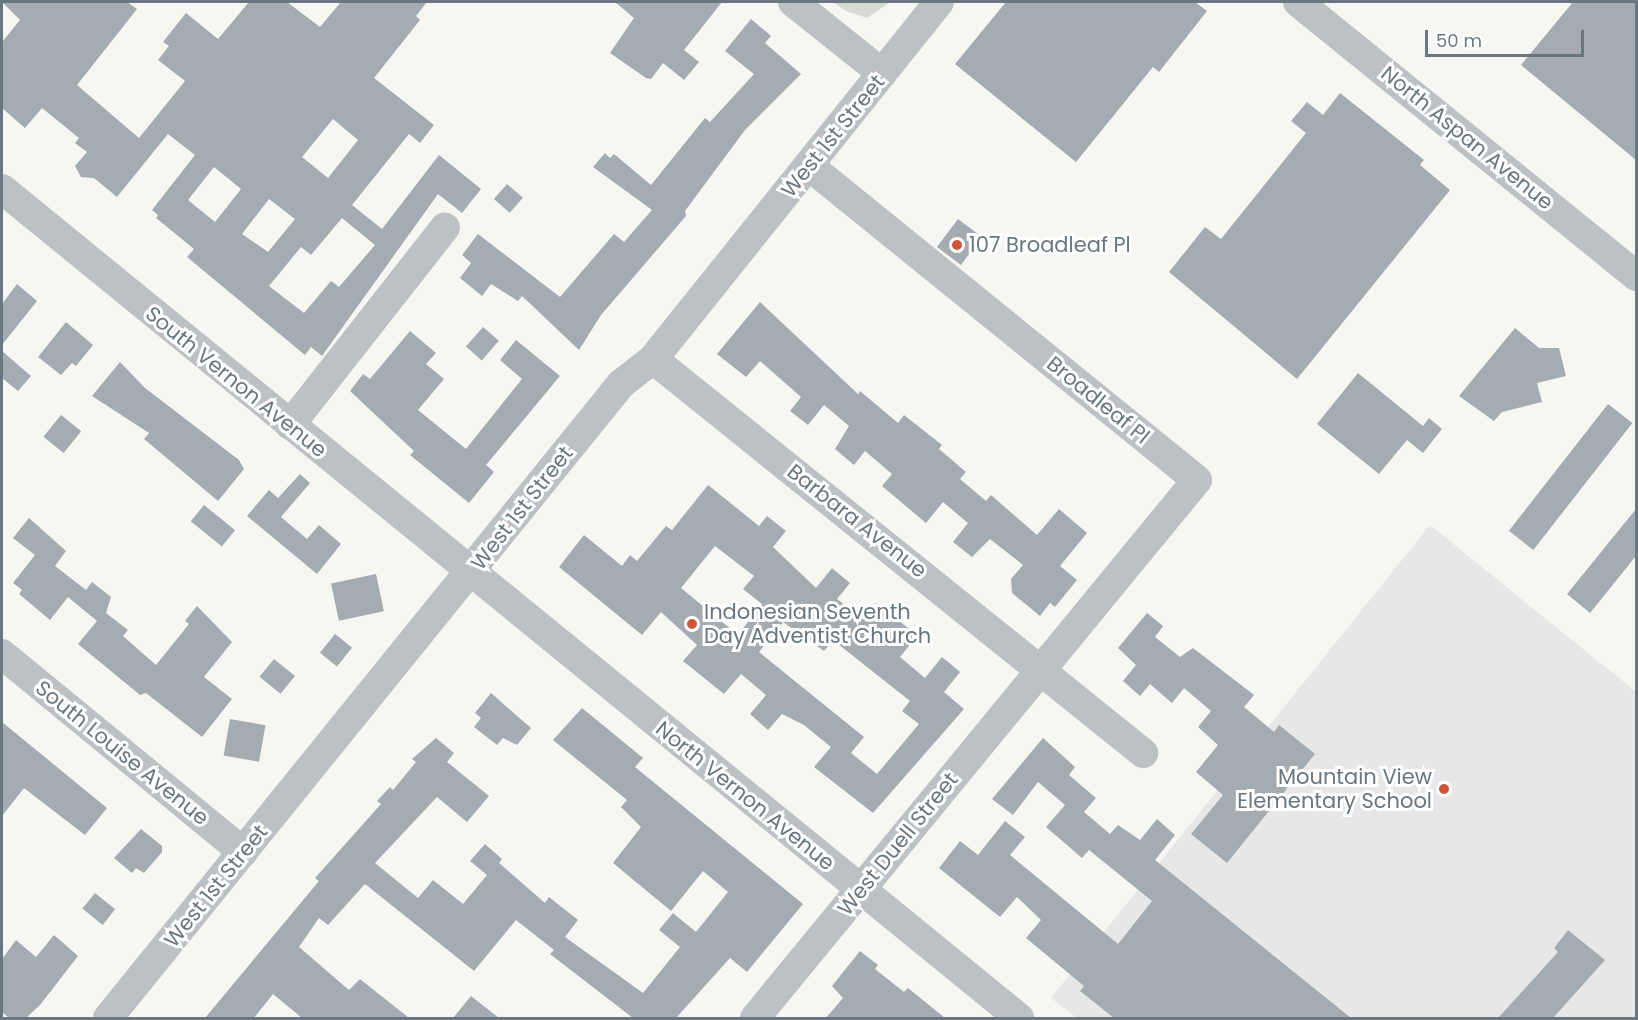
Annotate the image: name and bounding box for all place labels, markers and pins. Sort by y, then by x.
place label: 107 Broadleaf Pl [969,232,1131,258]
marker: 107 Broadleaf Pl [950,238,964,252]
place label: Indonesian Seventh Day Adventist Church [704,599,931,649]
marker: Indonesian Seventh Day Adventist Church [685,617,699,631]
place label: Mountain View Elementary School [1237,764,1432,814]
marker: Mountain View Elementary School [1437,782,1451,796]

